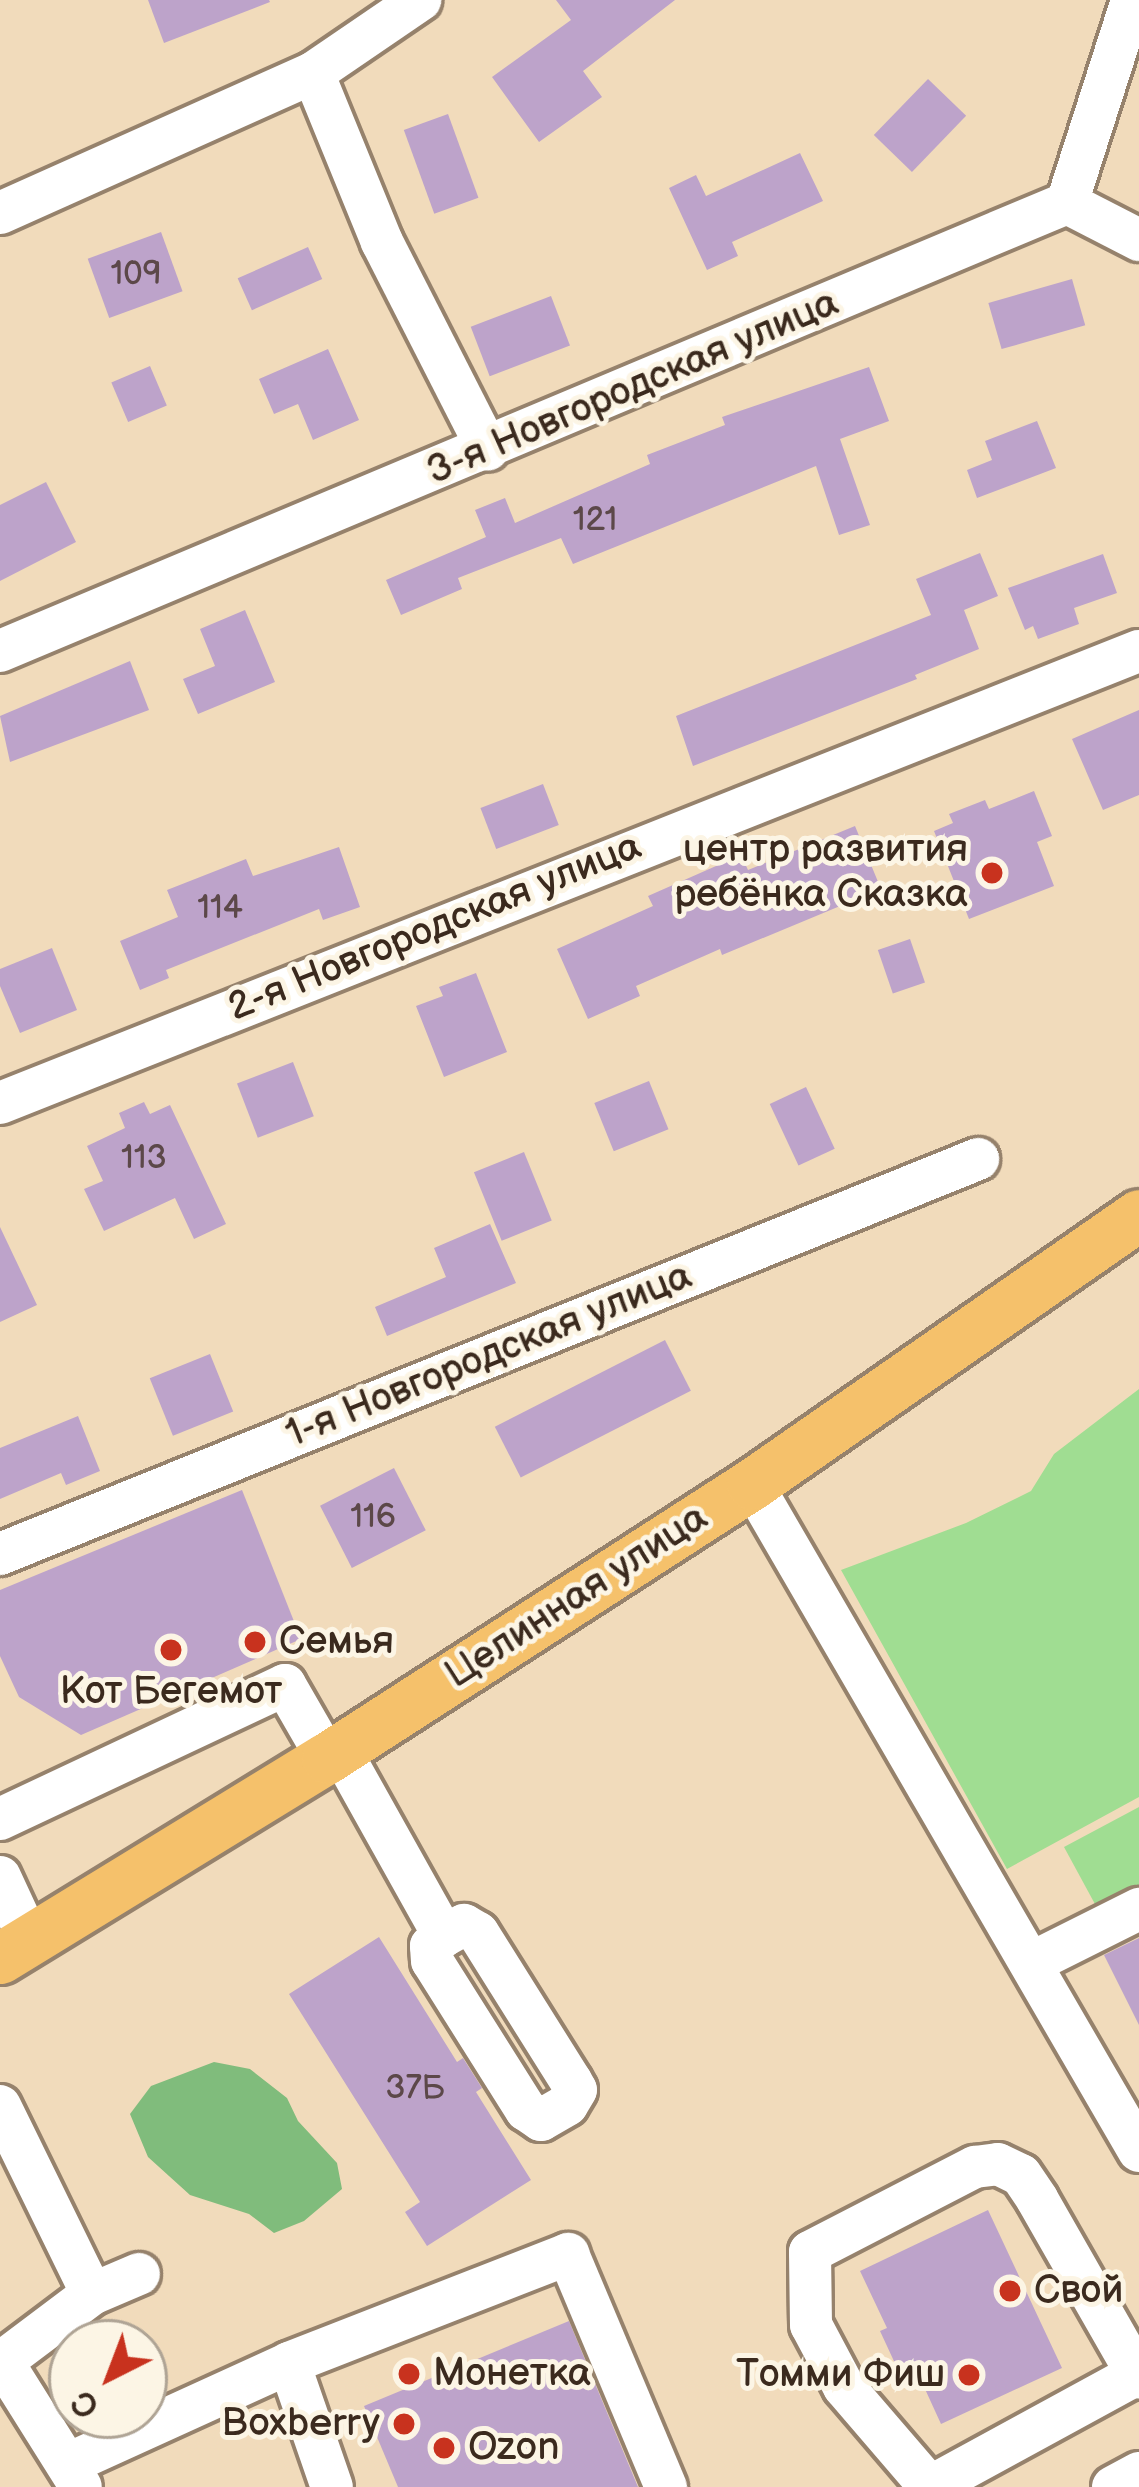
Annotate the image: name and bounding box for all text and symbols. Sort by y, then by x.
house number: 109 [110,255,162,295]
street label: 3-я Новгородская улица [420,280,846,496]
house number: 121 [573,501,617,541]
street label: 2-я Новгородская улица [222,824,648,1032]
place label: центр развития ребёнка Сказка [674,828,968,919]
marker: центр развития ребёнка Сказка [979,860,1005,886]
house number: 114 [197,889,243,929]
house number: 113 [121,1139,167,1179]
street label: 1-я Новгородская улица [279,1253,699,1459]
street label: Целинная улица [437,1495,717,1699]
house number: 116 [350,1498,396,1538]
place label: Семья [279,1619,394,1665]
marker: Семья [242,1629,268,1655]
marker: Кот Бегемот [158,1637,184,1663]
place label: Кот Бегемот [60,1669,282,1715]
house number: 37Б [385,2069,445,2109]
place label: Свой [1034,2268,1123,2314]
marker: Свой [997,2278,1023,2304]
north arrow [48,2319,168,2439]
place label: Монетка [433,2351,591,2397]
place label: Томми Фиш [736,2352,945,2398]
marker: Монетка [396,2361,422,2387]
marker: Томми Фиш [956,2362,982,2388]
text: С [64,2381,108,2426]
place label: Boxberry [221,2401,380,2447]
marker: Boxberry [391,2411,417,2437]
place label: Ozon [468,2425,559,2471]
marker: Ozon [431,2435,457,2461]

